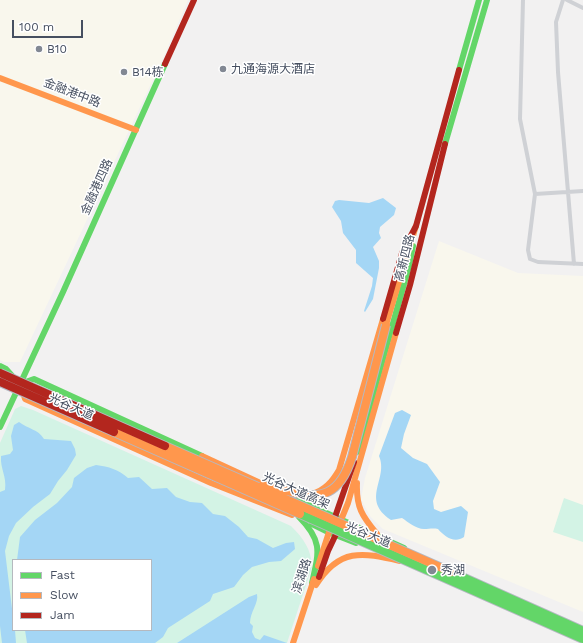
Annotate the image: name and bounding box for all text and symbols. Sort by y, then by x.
scale bar [14,12,85,38]
text: 100 m [19,20,54,34]
place label: B10 [47,42,67,56]
marker: B10 [34,44,44,54]
place label: 九通海源大酒店 [231,62,315,76]
marker: 九通海源大酒店 [218,64,228,74]
place label: B14栋 [132,65,164,79]
marker: B14栋 [119,67,129,77]
street label: 金融港中路 [41,76,103,110]
street label: 金融港四路 [78,157,116,217]
street label: 高新四路 [392,233,418,283]
street label: 光谷大道 [46,391,96,423]
street label: 光谷大道高架 [260,470,332,512]
street label: 光谷大道 [343,519,393,551]
street label: 滨湖路 [290,557,314,595]
legend [12,559,152,631]
place label: 秀湖 [441,563,465,577]
marker: 秀湖 [426,564,438,576]
text: Fast [50,568,75,582]
text: Slow [50,588,78,602]
text: Jam [50,608,75,622]

